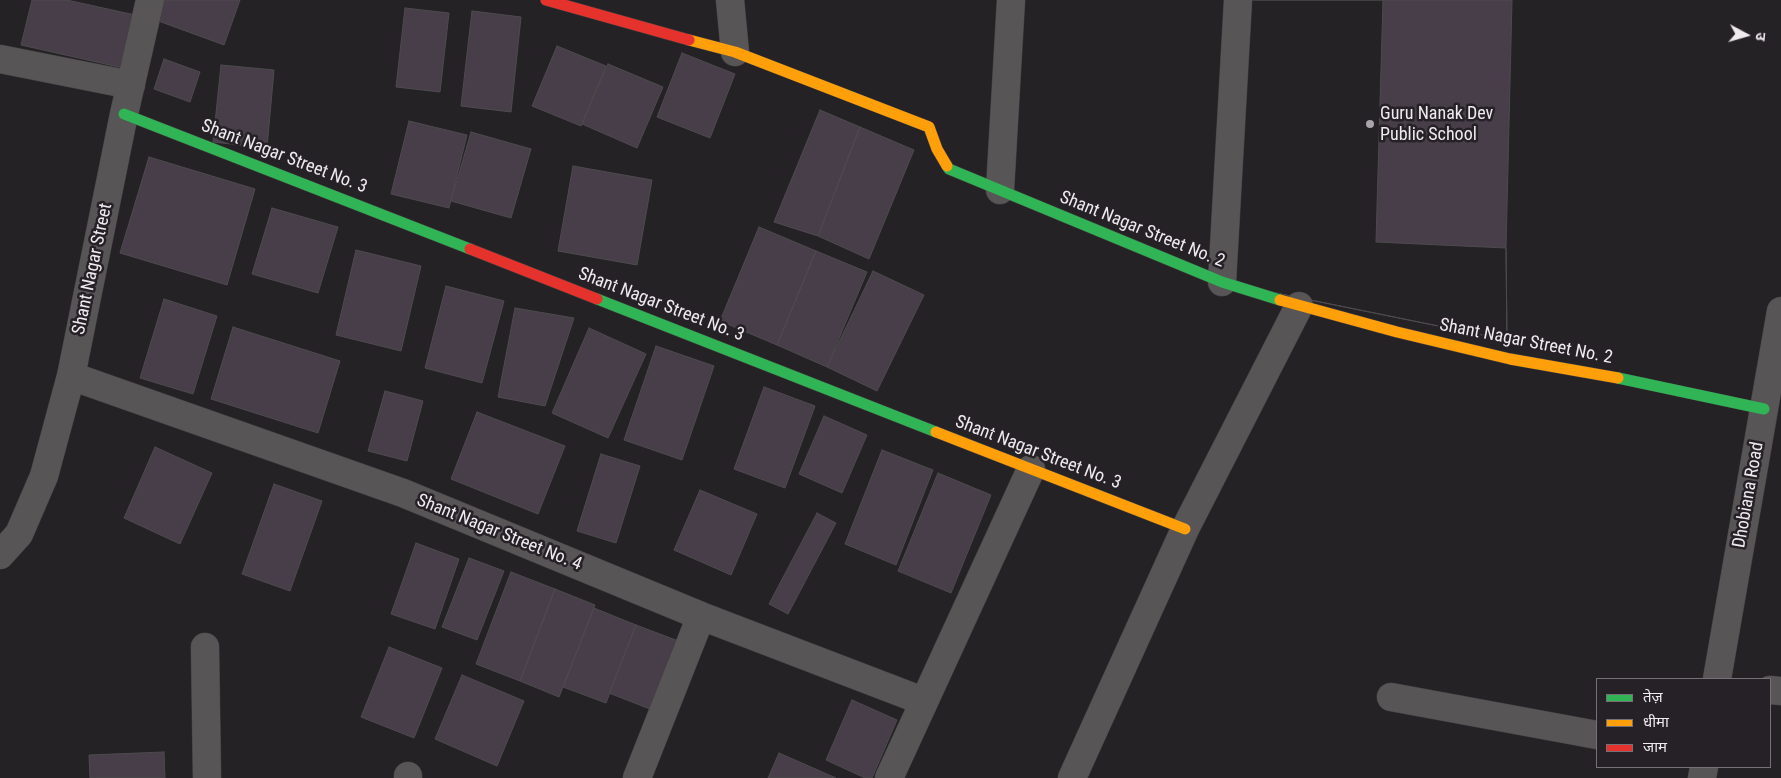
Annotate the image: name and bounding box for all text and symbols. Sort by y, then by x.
north arrow [1721,10,1771,60]
text: उ [1753,32,1769,41]
place label: Guru Nanak Dev Public School [1380,103,1493,146]
street label: Shant Nagar Street No. 3 [198,115,370,199]
marker: Guru Nanak Dev Public School [1364,118,1376,130]
street label: Shant Nagar Street No. 2 [1056,187,1228,273]
street label: Shant Nagar Street [69,201,117,337]
street label: Shant Nagar Street No. 3 [575,263,747,347]
street label: Shant Nagar Street No. 2 [1438,315,1614,369]
street label: Shant Nagar Street No. 3 [952,411,1124,495]
street label: Dhobiana Road [1729,440,1769,550]
street label: Shant Nagar Street No. 4 [413,490,585,576]
legend [1596,678,1771,768]
text: तेज़ [1643,688,1663,706]
text: धीमा [1643,713,1669,731]
text: जाम [1643,738,1667,756]

